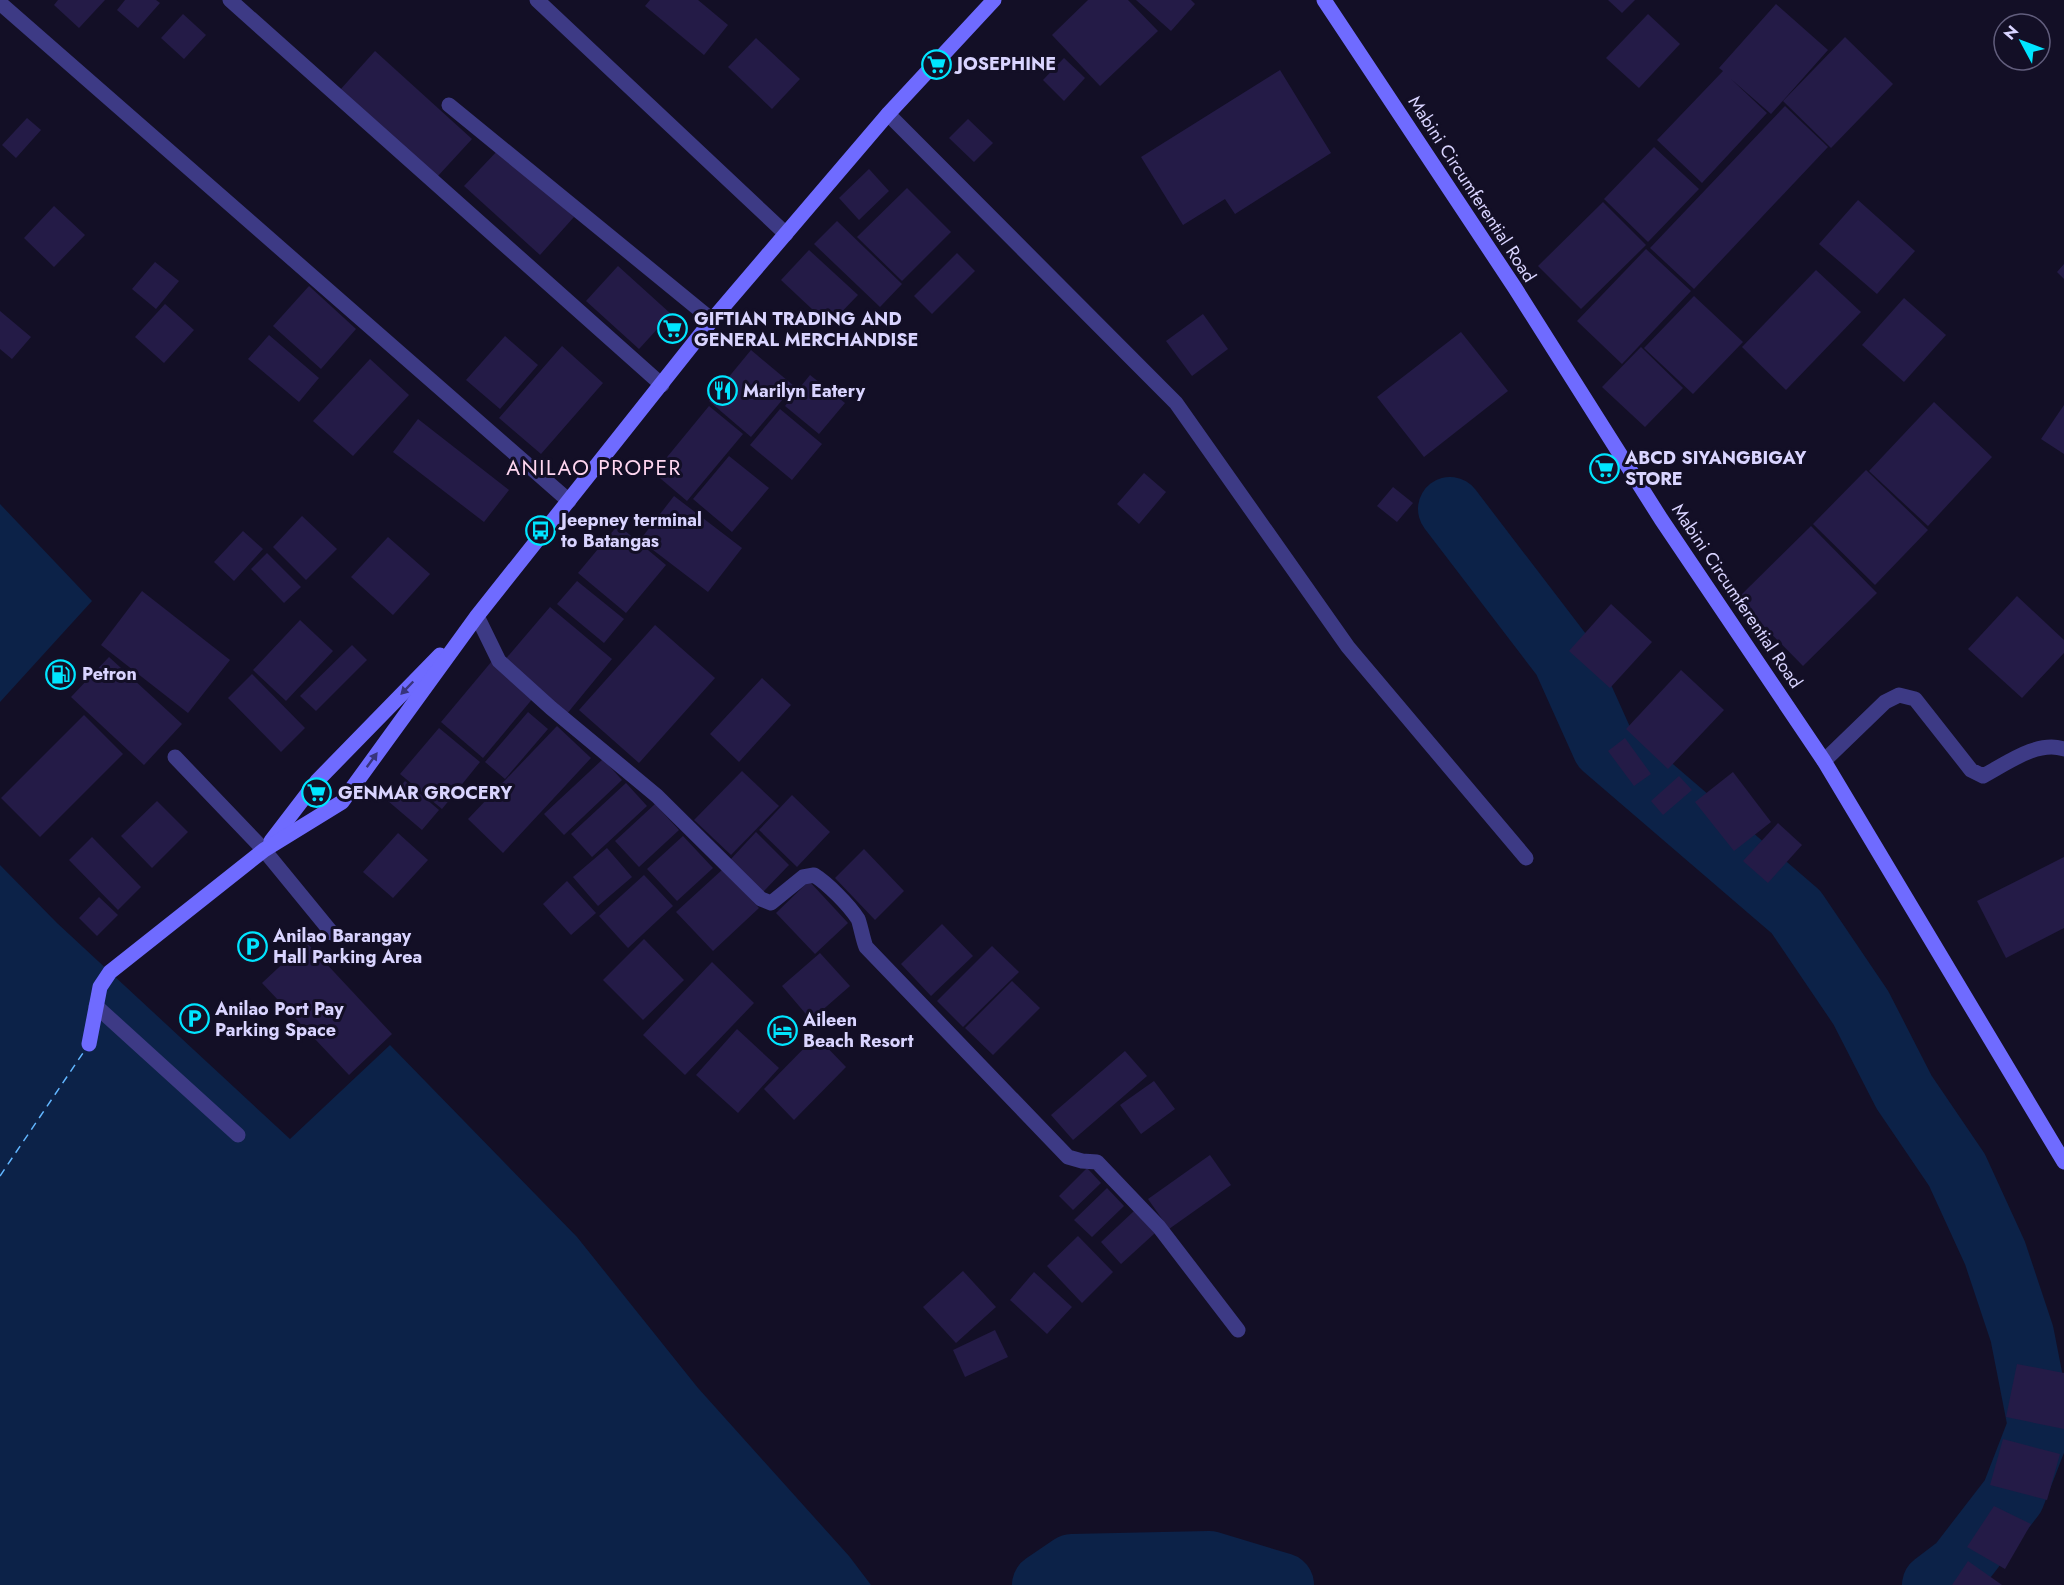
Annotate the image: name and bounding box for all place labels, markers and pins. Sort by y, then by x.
supermarket icon: JOSEPHINE [920,48,952,80]
place label: JOSEPHINE [954,51,1056,77]
place label: GIFTIAN TRADING AND GENERAL MERCHANDISE [694,306,918,353]
supermarket icon: GIFTIAN TRADING AND GENERAL MERCHANDISE [657,313,689,345]
restaurant icon: Marilyn Eatery [706,375,738,407]
place label: Marilyn Eatery [743,378,866,404]
place label: ABCD SIYANGBIGAY STORE [1624,445,1806,492]
supermarket icon: ABCD SIYANGBIGAY STORE [1588,452,1620,484]
place label: Jeepney terminal to Batangas [558,507,702,554]
bus stop icon: Jeepney terminal to Batangas [524,514,556,546]
fuel station icon: Petron [45,658,77,690]
place label: Petron [82,661,137,687]
supermarket icon: GENMAR GROCERY [301,777,333,809]
place label: GENMAR GROCERY [338,780,512,806]
place label: Anilao Barangay Hall Parking Area [272,923,422,970]
parking icon: Anilao Barangay Hall Parking Area [236,930,268,962]
place label: Anilao Port Pay Parking Space [214,996,344,1043]
parking icon: Anilao Port Pay Parking Space [178,1003,210,1035]
place label: Aileen Beach Resort [802,1007,914,1054]
hotel icon: Aileen Beach Resort [766,1014,798,1046]

